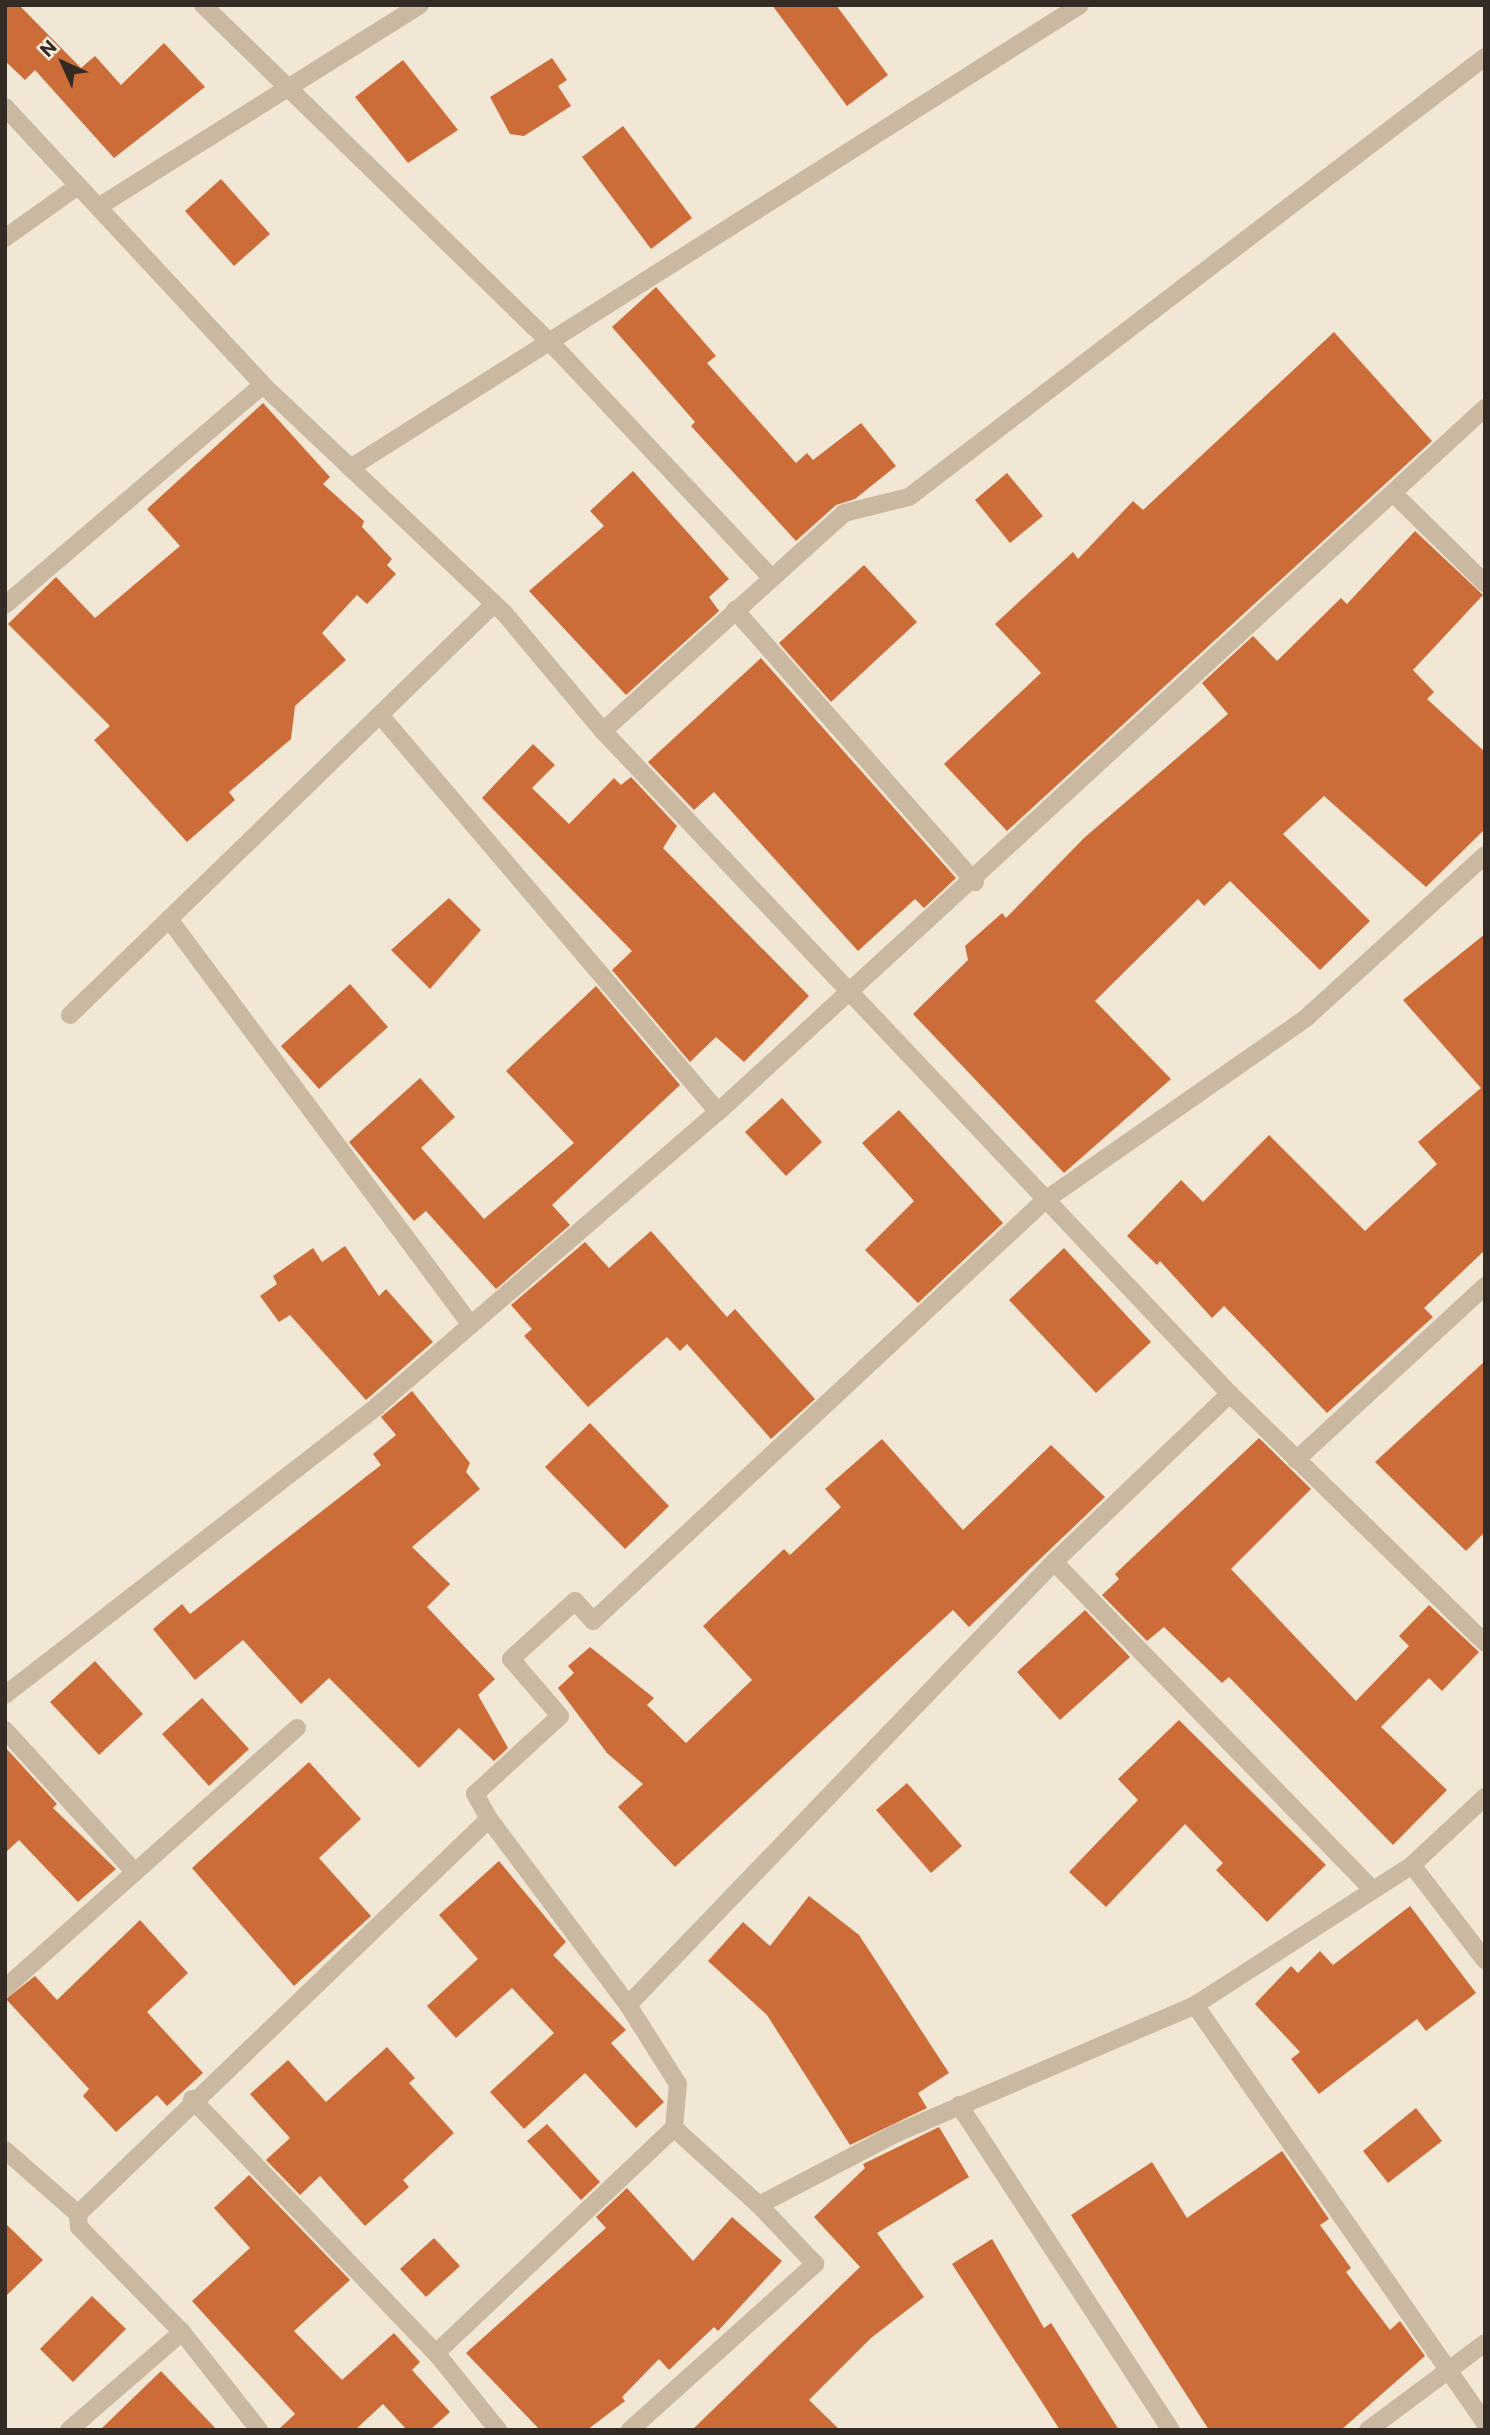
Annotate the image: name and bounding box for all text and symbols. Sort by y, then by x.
north arrow [28,28,98,98]
text: N [35,35,61,61]

